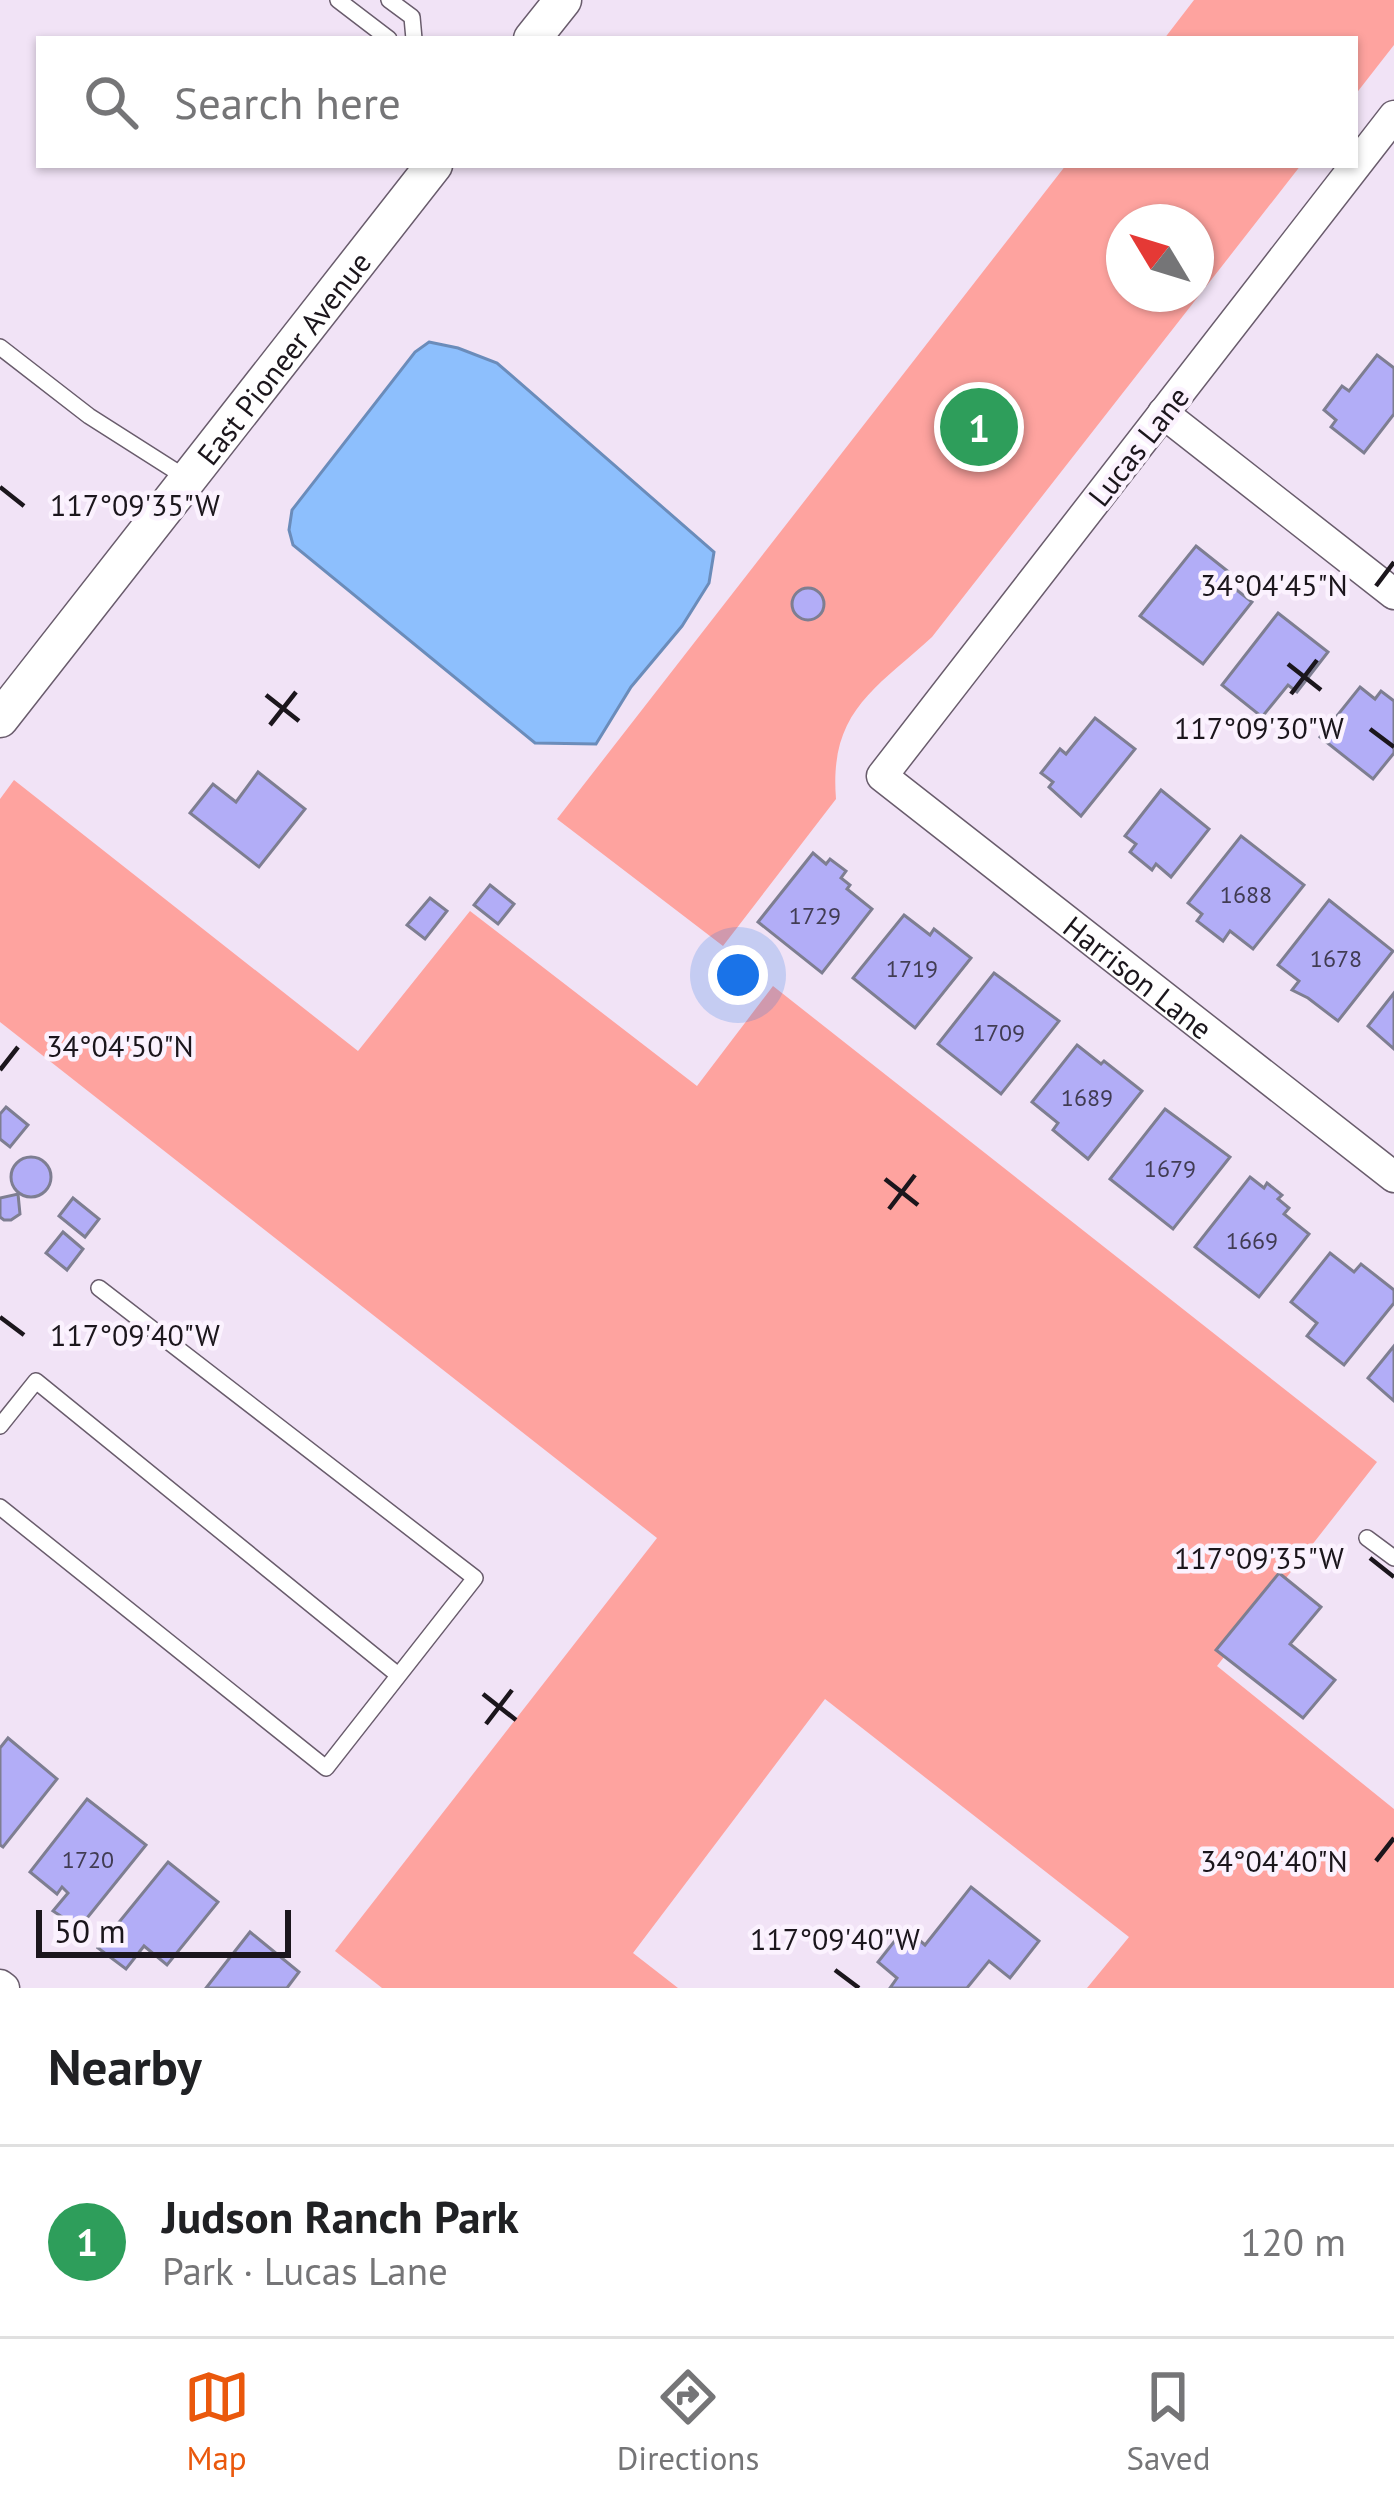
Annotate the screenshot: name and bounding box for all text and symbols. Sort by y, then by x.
search box [36,36,1358,168]
icon: search [78,69,144,135]
text: Search here [174,73,401,131]
north arrow [1106,204,1214,312]
street label: East Pioneer Avenue [187,243,379,472]
street label: Lucas Lane [1079,378,1197,514]
pin: 1 [940,382,1018,472]
text: 117°09'35"W [50,485,220,524]
text: 34°04'45"N [1200,565,1348,604]
text: 117°09'30"W [1174,708,1344,747]
house number: 1688 [1220,879,1272,910]
house number: 1729 [789,900,841,931]
street label: Harrison Lane [1056,907,1221,1047]
house number: 1678 [1310,943,1362,974]
your location [708,945,768,1005]
house number: 1719 [886,953,938,984]
house number: 1709 [973,1017,1025,1048]
text: 34°04'50"N [46,1026,194,1065]
house number: 1689 [1061,1082,1113,1113]
house number: 1679 [1144,1153,1196,1184]
house number: 1669 [1226,1225,1278,1256]
text: 117°09'40"W [50,1315,220,1354]
text: 117°09'35"W [1174,1538,1344,1577]
text: 34°04'40"N [1200,1841,1348,1880]
house number: 1720 [62,1844,114,1875]
scale bar [36,1904,291,1957]
text: 50 m [54,1909,126,1952]
text: 117°09'40"W [750,1919,920,1958]
text: Nearby [48,2033,202,2099]
text: Judson Ranch Park [162,2187,519,2245]
text: 1 [76,2216,98,2267]
text: 120 m [1240,2216,1346,2267]
text: Park · Lucas Lane [162,2245,448,2296]
tab: Map [184,2364,250,2479]
tab: Directions [617,2364,759,2479]
tab: Saved [1126,2364,1210,2479]

